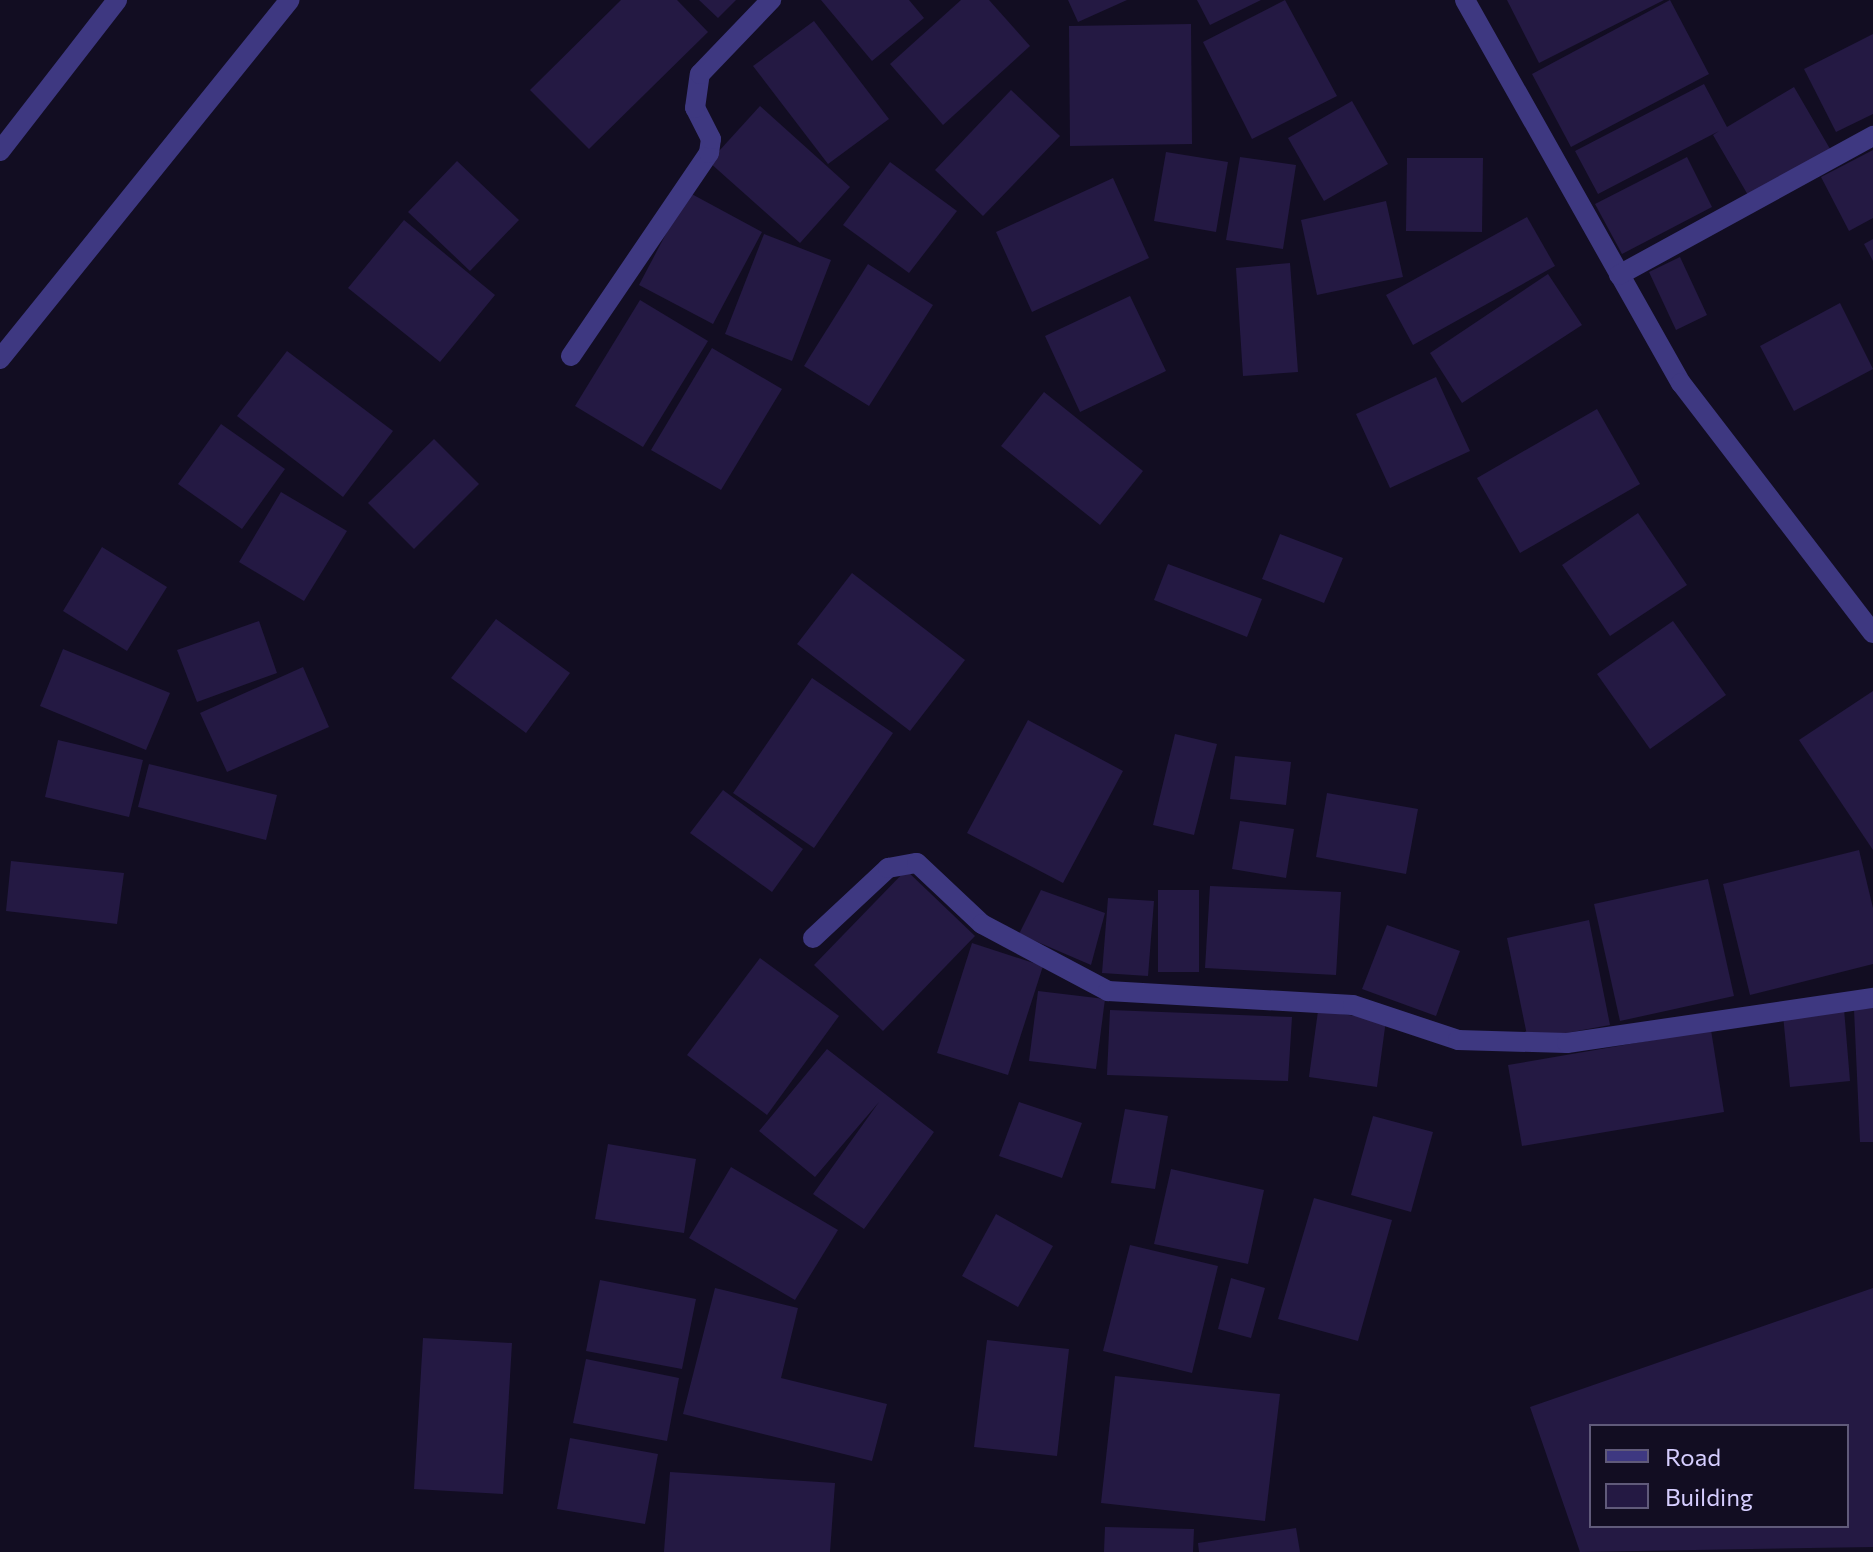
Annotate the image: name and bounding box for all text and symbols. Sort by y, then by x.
legend [1589,1424,1849,1528]
text: Road [1665,1442,1721,1471]
text: Building [1665,1482,1753,1511]

